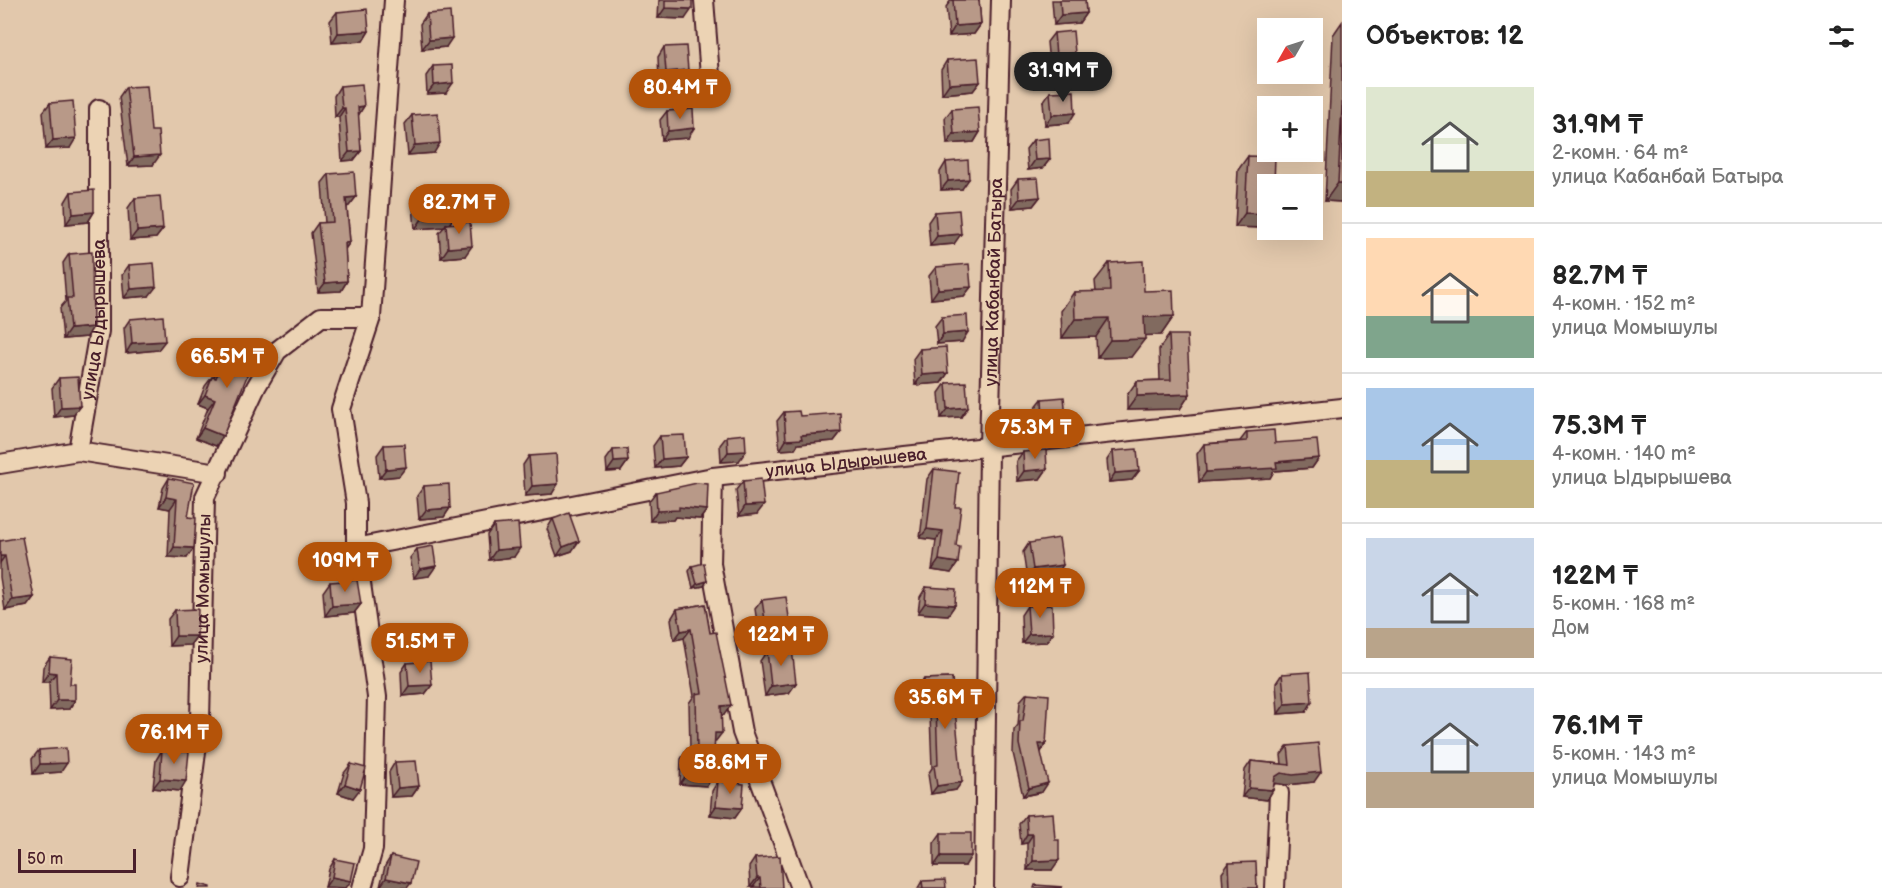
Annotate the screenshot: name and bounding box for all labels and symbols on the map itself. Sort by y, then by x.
north arrow [1257,18,1323,84]
pin: 31.9M ₸ [1008,52,1118,103]
pin: 80.4M ₸ [625,69,735,120]
street label: улица Кабанбай Батыра [981,177,1007,387]
pin: 82.7M ₸ [404,184,514,235]
street label: улица Ыдырышева [77,239,110,402]
pin: 66.5M ₸ [172,338,282,389]
pin: 75.3M ₸ [980,409,1090,460]
street label: улица Ыдырышева [765,444,928,482]
street label: улица Момышулы [191,513,216,663]
pin: 109M ₸ [296,542,394,593]
pin: 112M ₸ [991,568,1089,619]
pin: 122M ₸ [732,616,830,667]
pin: 51.5M ₸ [365,623,475,674]
pin: 35.6M ₸ [890,679,1000,730]
pin: 76.1M ₸ [119,714,229,765]
pin: 58.6M ₸ [675,744,785,795]
scale bar [18,846,136,874]

